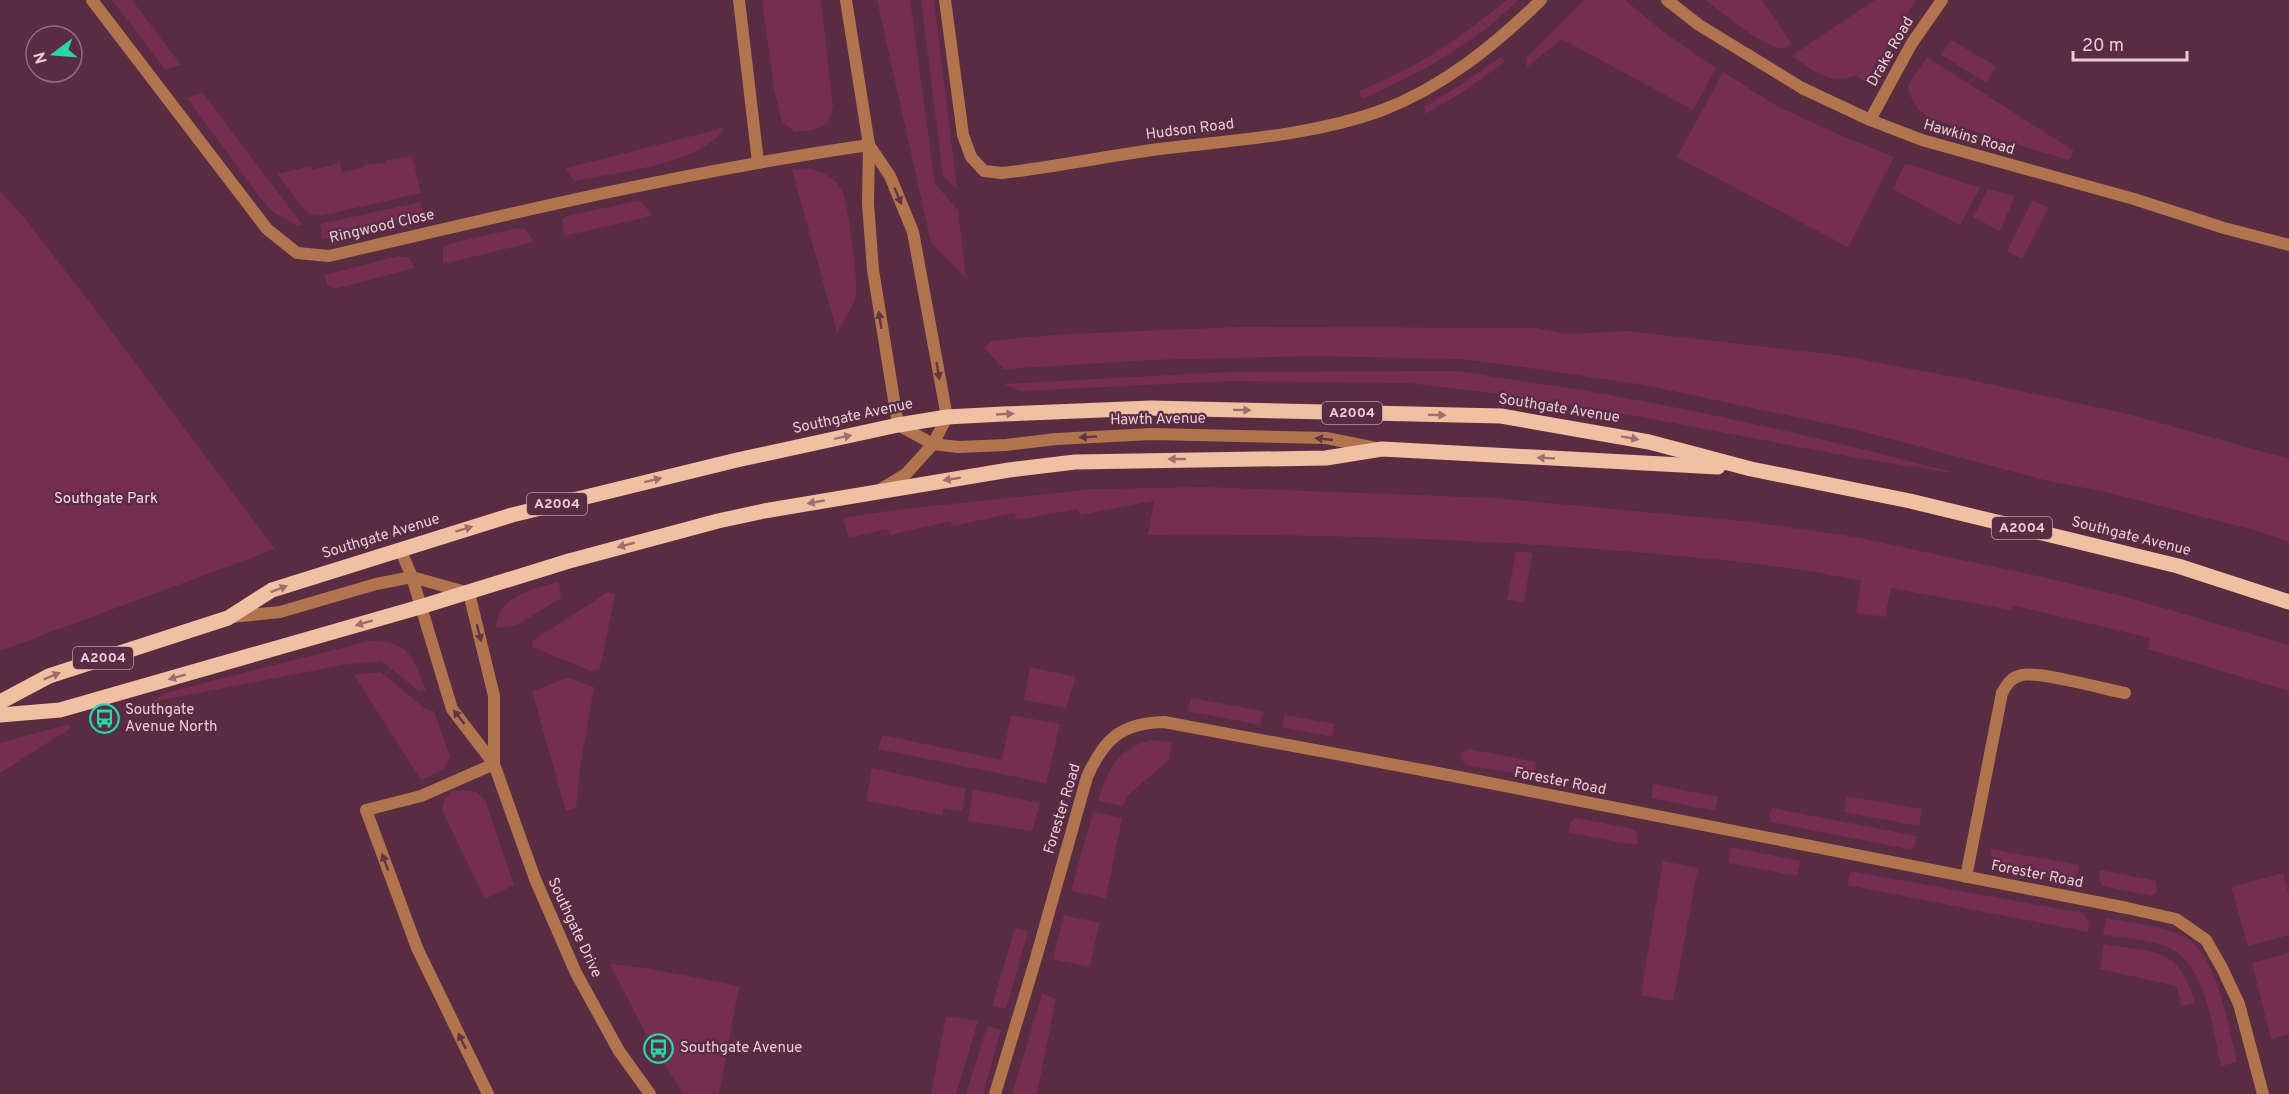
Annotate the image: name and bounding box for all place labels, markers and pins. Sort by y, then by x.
place label: Southgate Avenue North [125,701,218,737]
bus stop icon: Southgate Avenue North [88,703,120,735]
bus stop icon: Southgate Avenue [643,1032,675,1064]
place label: Southgate Avenue [680,1039,802,1058]

